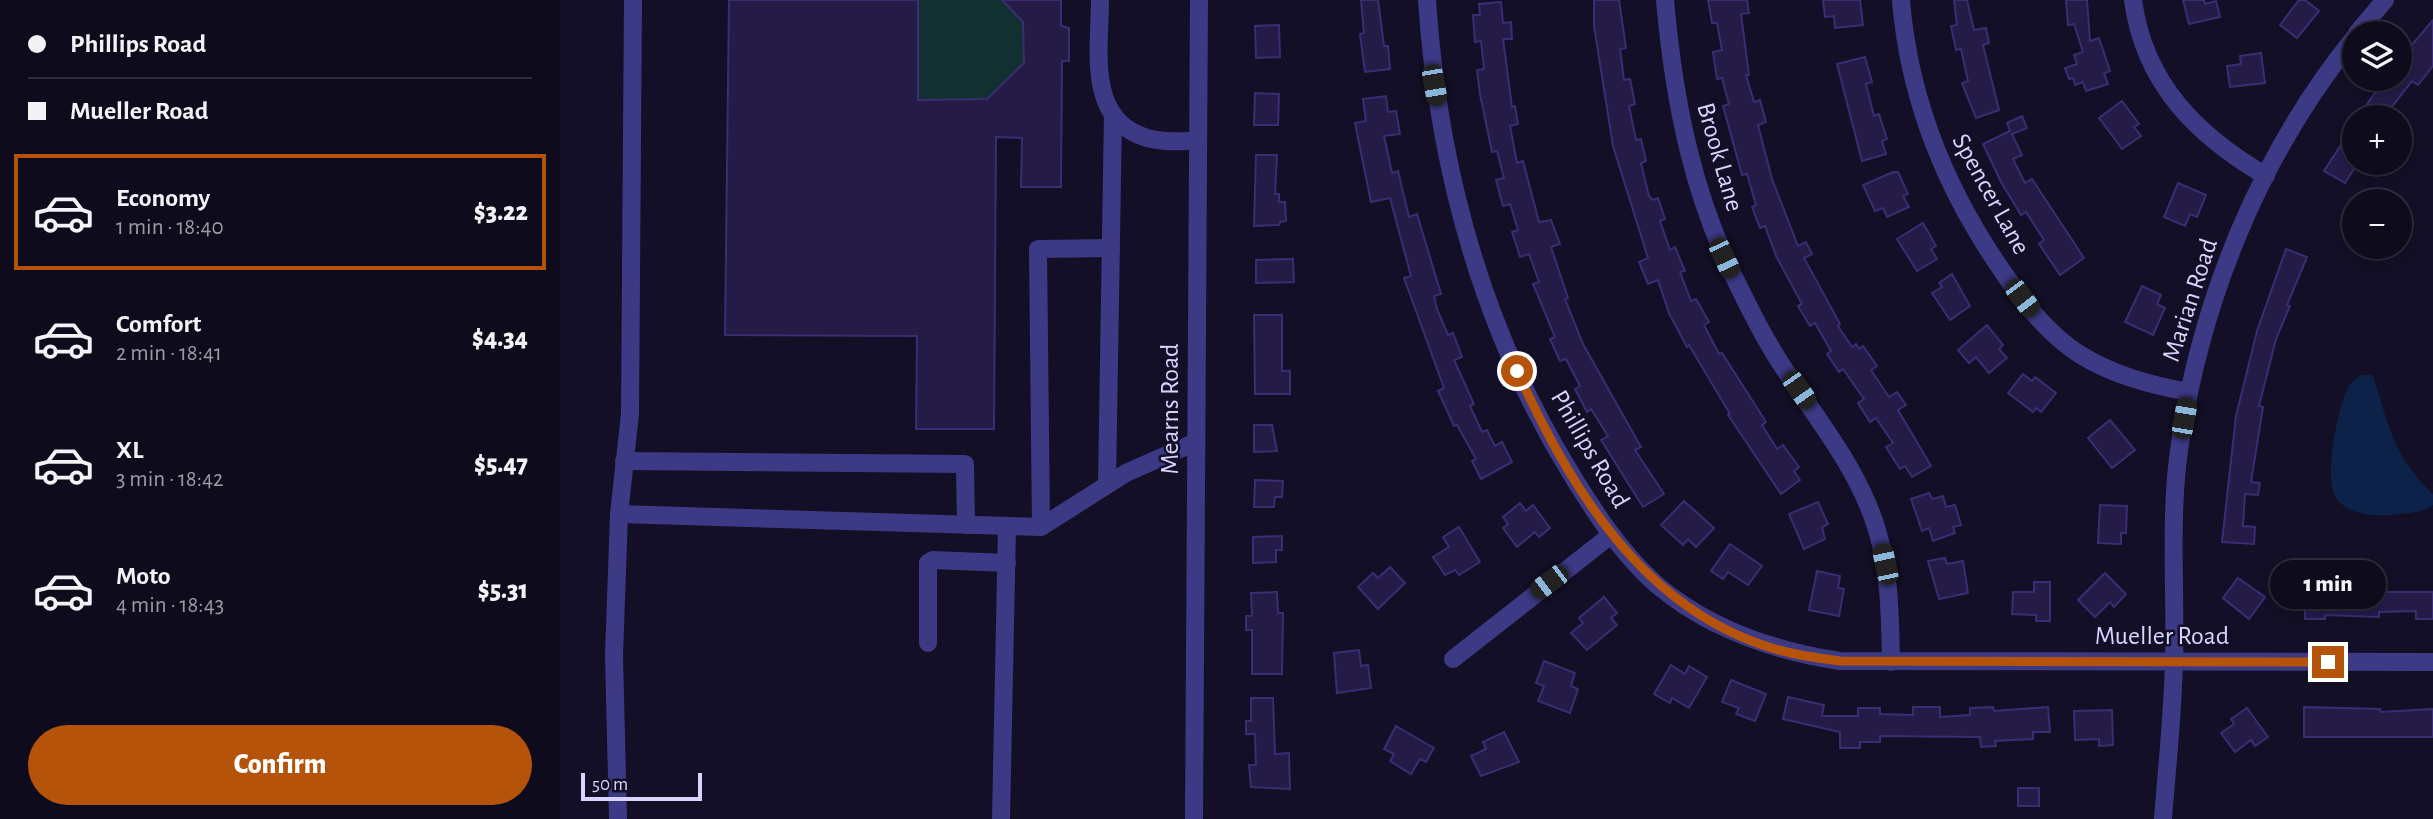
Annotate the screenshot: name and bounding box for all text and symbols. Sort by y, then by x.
map controls [2342,21,2412,259]
button: layers [2342,21,2412,91]
text: Phillips Road [70,31,206,57]
car [1421,62,1448,108]
text: Mueller Road [70,98,208,124]
street label: Brook Lane [1692,100,1748,214]
button: + [2342,105,2412,175]
street label: Spencer Lane [1947,129,2035,259]
icon: car [32,181,95,244]
text: Economy [116,185,210,211]
button: − [2342,189,2412,259]
text: $3.22 [474,199,528,225]
text: 1 min · 18:40 [116,216,224,239]
car [1706,235,1743,281]
street label: Marian Road [2158,235,2222,365]
car [2001,275,2044,321]
icon: car [32,307,95,370]
text: Comfort [116,311,201,337]
text: $4.34 [472,325,528,351]
text: 2 min · 18:41 [116,342,222,365]
street label: Mearns Road [1157,343,1183,475]
route start [1501,355,1533,387]
car [1779,367,1820,413]
street label: Phillips Road [1546,386,1634,512]
car [2171,395,2198,441]
icon: car [32,433,95,496]
text: XL [116,437,143,463]
text: $5.47 [474,451,528,477]
text: 3 min · 18:42 [116,468,224,491]
car [1871,541,1900,587]
icon: car [32,559,95,622]
callout: 1 min [2270,560,2386,610]
car [1526,561,1573,603]
text: Moto [116,563,171,589]
text: 1 min [2304,573,2352,596]
text: $5.31 [478,577,528,603]
text: 4 min · 18:43 [116,594,224,617]
street label: Mueller Road [2095,623,2229,649]
route end [2312,646,2344,678]
button: Confirm [28,725,532,805]
scale bar [581,770,702,802]
text: 50 m [592,775,628,794]

